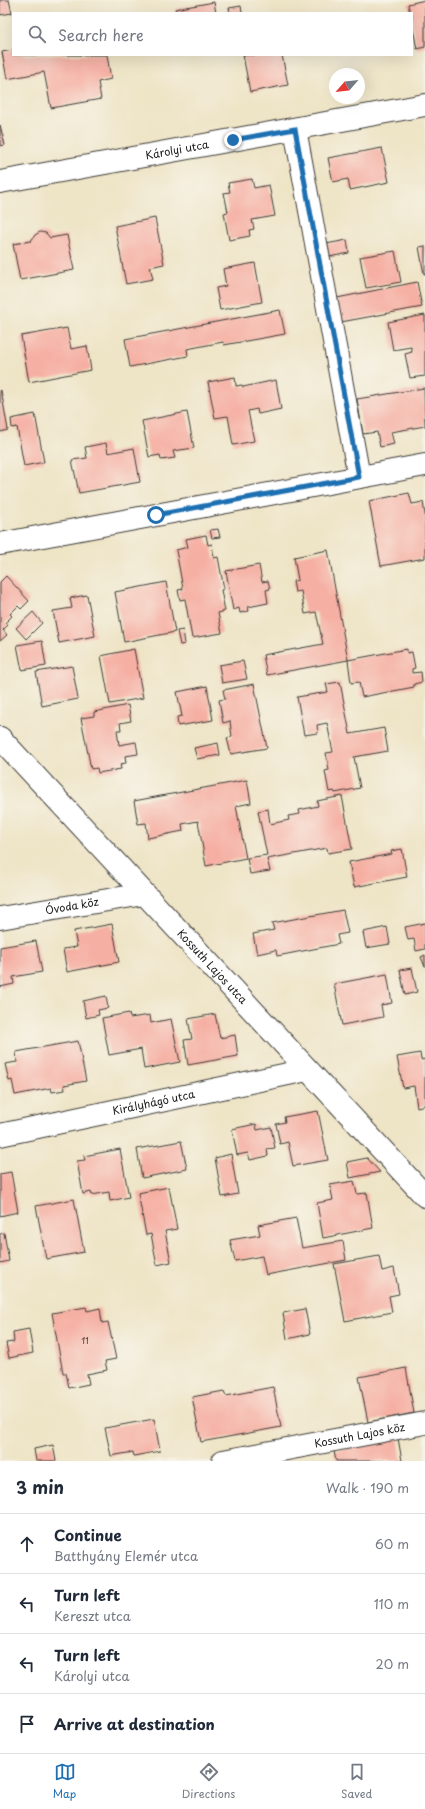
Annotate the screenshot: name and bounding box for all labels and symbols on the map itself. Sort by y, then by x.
north arrow [329,68,365,104]
route end [224,131,242,149]
street label: Károlyi utca [144,135,210,163]
route start [147,506,165,524]
street label: Óvoda köz [44,893,100,918]
street label: Kossuth Lajos utca [173,925,252,1008]
street label: Királyhágó utca [111,1085,196,1119]
house number: 11 [81,1333,89,1347]
street label: Kossuth Lajos köz [313,1418,406,1452]

